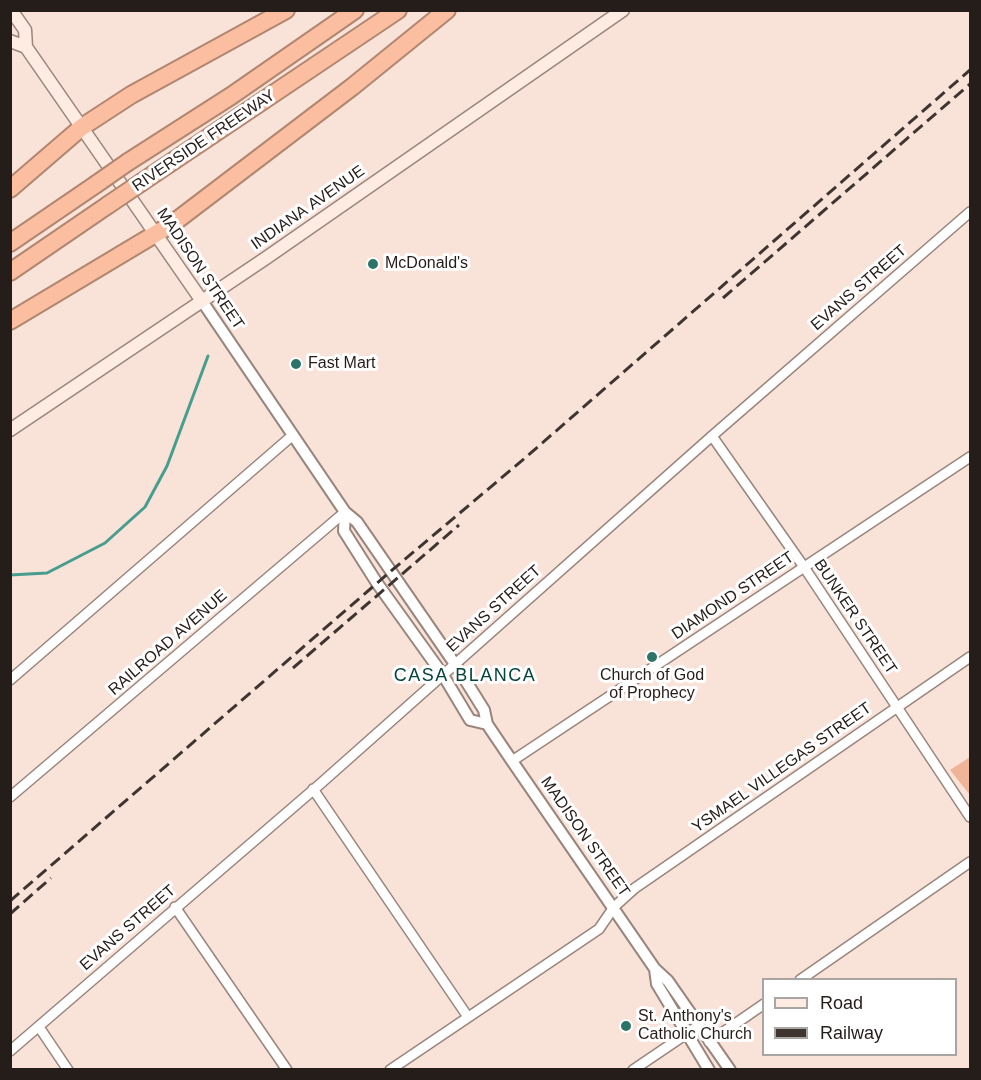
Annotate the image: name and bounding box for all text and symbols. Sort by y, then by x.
street label: RIVERSIDE FREEWAY [129,86,279,196]
street label: INDIANA AVENUE [248,162,368,254]
street label: MADISON STREET [152,205,248,333]
street label: EVANS STREET [807,241,911,335]
place label: McDonald's [385,254,468,274]
marker: McDonald's [366,257,380,271]
place label: Fast Mart [308,354,376,374]
marker: Fast Mart [289,357,303,371]
street label: DIAMOND STREET [668,548,798,644]
street label: BUNKER STREET [810,556,900,678]
street label: EVANS STREET [443,562,545,656]
street label: RAILROAD AVENUE [105,586,231,700]
marker: Church of God of Prophecy [645,650,659,664]
district label: CASA BLANCA [394,665,536,687]
place label: Church of God of Prophecy [600,666,704,704]
street label: YSMAEL VILLEGAS STREET [689,699,875,837]
street label: MADISON STREET [536,773,634,901]
street label: EVANS STREET [76,881,180,975]
legend [762,978,957,1056]
text: Road [820,993,863,1013]
place label: St. Anthony's Catholic Church [638,1007,752,1045]
marker: St. Anthony's Catholic Church [619,1019,633,1033]
text: Railway [820,1023,883,1043]

